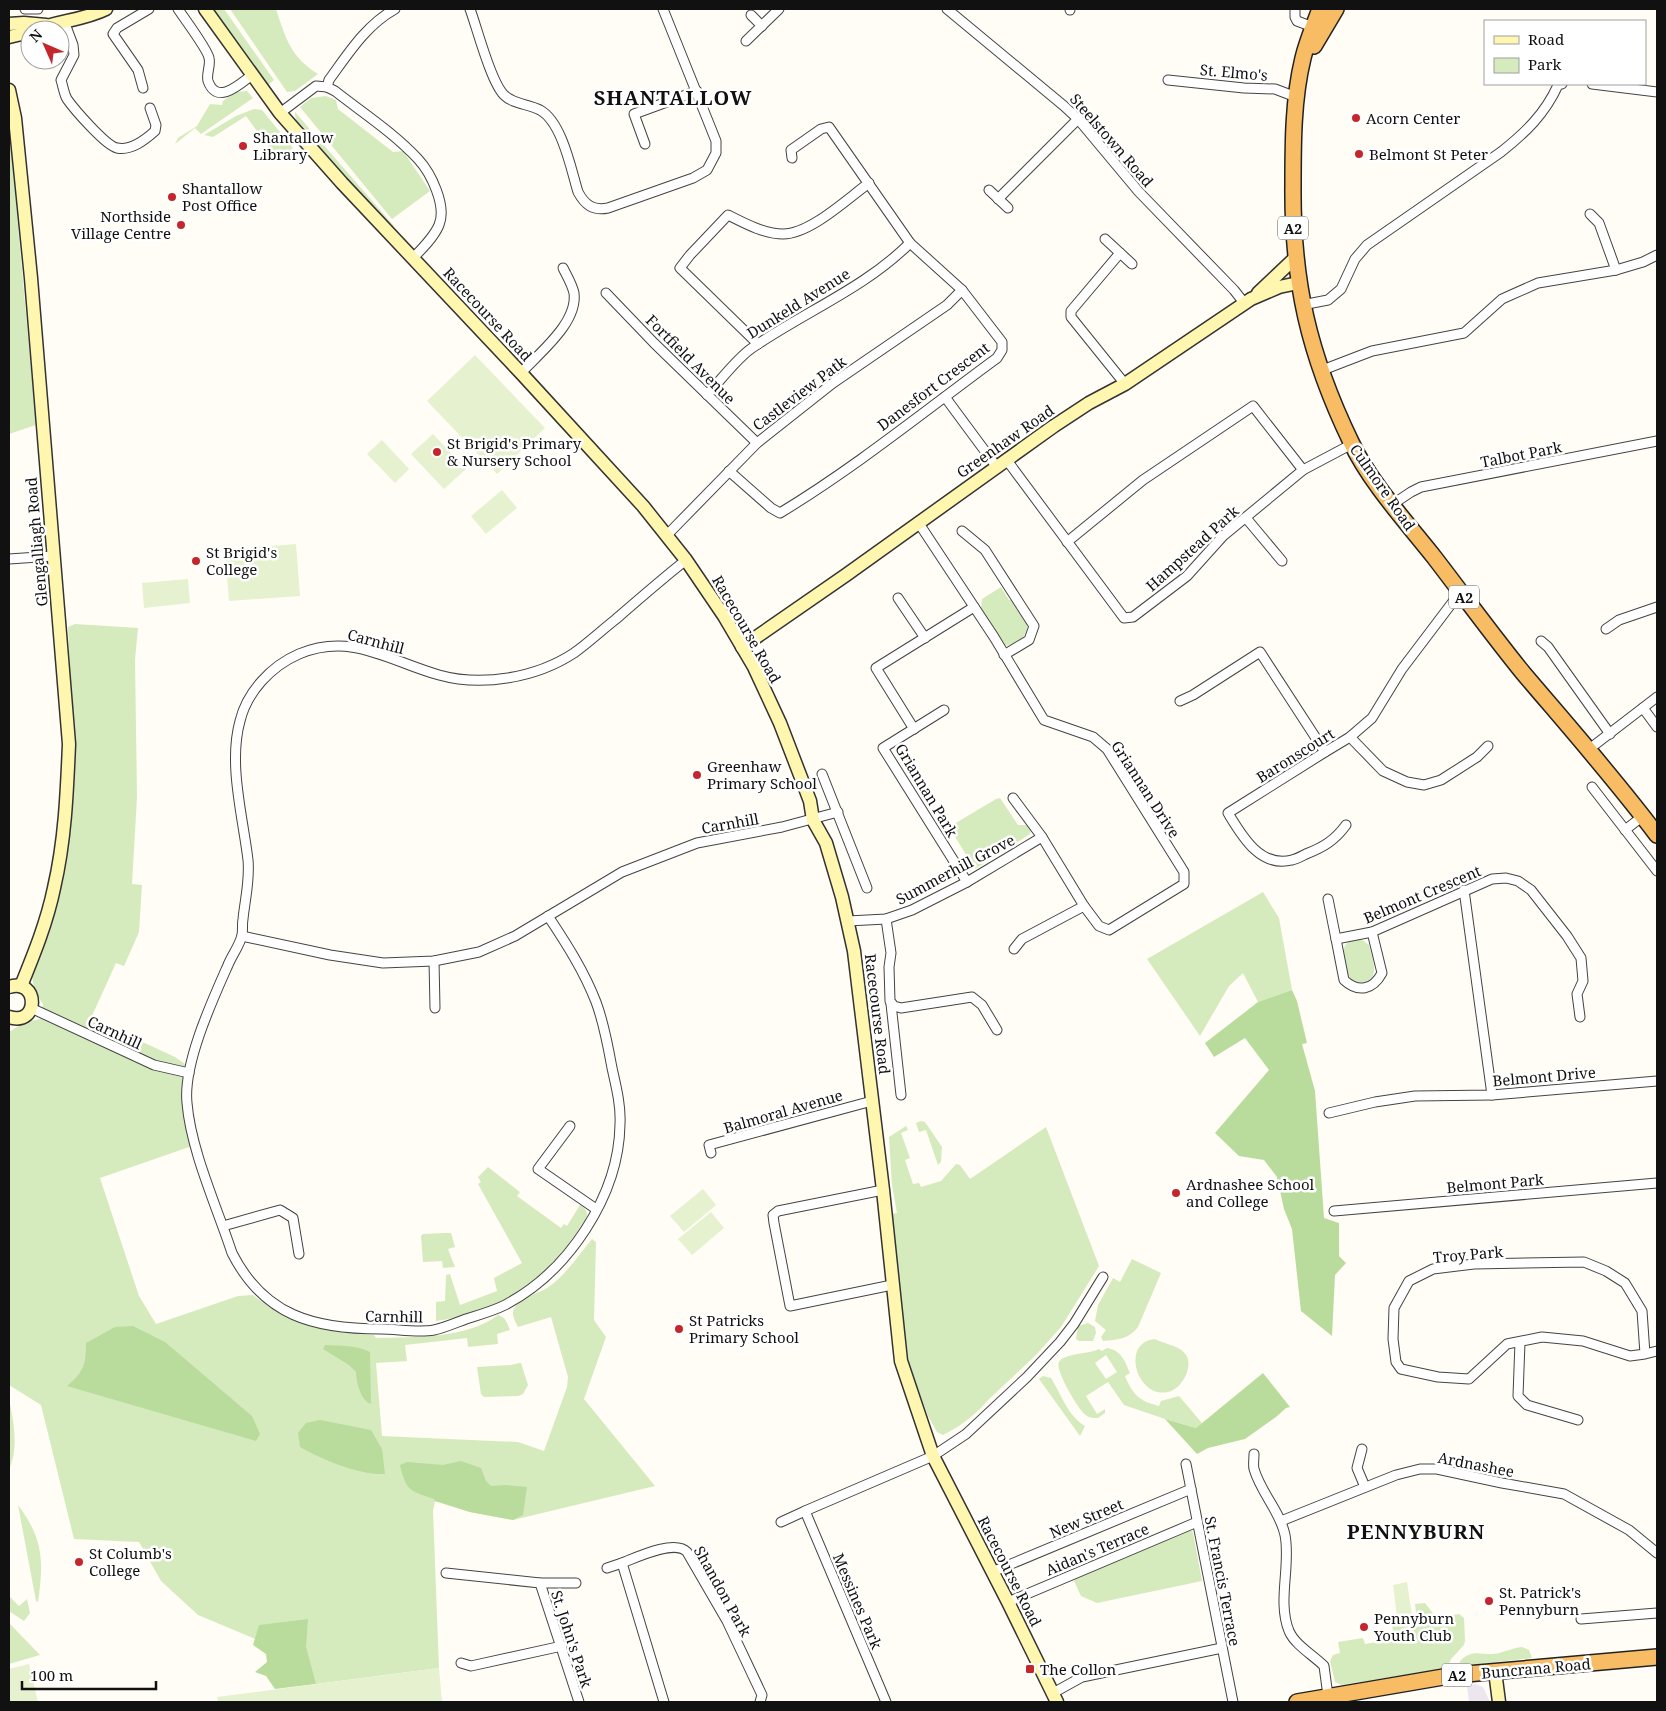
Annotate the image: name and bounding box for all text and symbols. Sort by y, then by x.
north arrow [20,20,70,70]
legend [1484,20,1646,85]
text: N [25,25,46,46]
text: Road [1528,29,1564,49]
text: Park [1528,54,1562,74]
street label: St. Elmo's [1199,59,1269,85]
district label: SHANTALLOW [594,84,752,111]
street label: Steelstown Road [1066,89,1158,191]
place label: Acorn Center [1366,108,1460,128]
marker: Acorn Center [1350,112,1362,124]
place label: Shantallow Library [253,127,333,164]
marker: Shantallow Library [237,140,249,152]
place label: Belmont St Peter [1369,144,1488,164]
marker: Belmont St Peter [1353,148,1365,160]
place label: Shantallow Post Office [182,178,262,215]
marker: Shantallow Post Office [166,191,178,203]
place label: Northside Village Centre [71,206,171,243]
road number: A2 [1278,217,1308,240]
marker: Northside Village Centre [175,219,187,231]
street label: Racecourse Road [439,263,537,365]
street label: Dunkeld Avenue [743,263,853,343]
street label: Fortfield Avenue [642,310,740,408]
street label: Danesfort Crescent [873,337,993,435]
street label: Castleview Patk [748,351,850,435]
street label: Greenhaw Road [952,400,1058,482]
place label: St Brigid's Primary & Nursery School [447,433,582,470]
street label: Talbot Park [1479,436,1563,472]
street label: Culmore Road [1346,440,1420,534]
marker: St Brigid's Primary & Nursery School [431,446,443,458]
street label: Glengalliagh Road [20,476,52,608]
street label: Hampstead Park [1141,501,1243,595]
place label: St Brigid's College [206,542,277,579]
marker: St Brigid's College [190,555,202,567]
street label: Racecourse Road [708,572,786,686]
road number: A2 [1449,586,1479,608]
street label: Carnhill [345,624,407,658]
street label: Baronscourt [1252,723,1338,787]
street label: Griannan Drive [1107,737,1185,841]
street label: Griannan Park [891,740,963,841]
place label: Greenhaw Primary School [707,756,817,793]
marker: Greenhaw Primary School [691,769,703,781]
street label: Carnhill [700,808,761,838]
street label: Summerhill Grove [892,829,1018,909]
street label: Belmont Crescent [1360,860,1484,928]
street label: Racecourse Road [861,953,895,1075]
street label: Carnhill [84,1011,146,1053]
street label: Belmont Drive [1491,1062,1597,1090]
street label: Balmoral Avenue [721,1084,845,1138]
street label: Belmont Park [1446,1169,1545,1197]
place label: Ardnashee School and College [1186,1174,1315,1211]
marker: Ardnashee School and College [1170,1187,1182,1199]
street label: Troy Park [1432,1241,1504,1267]
street label: Carnhill [365,1305,424,1327]
place label: St Patricks Primary School [689,1310,799,1347]
marker: St Patricks Primary School [673,1323,685,1335]
street label: Ardnashee [1436,1447,1516,1481]
street label: New Street [1046,1494,1126,1542]
street label: Racecourse Road [974,1512,1046,1630]
street label: St. Francis Terrace [1201,1514,1245,1648]
street label: Aidan's Terrace [1042,1518,1152,1580]
district label: PENNYBURN [1347,1518,1485,1545]
street label: Shandon Park [690,1542,756,1640]
place label: St Columb's College [89,1543,172,1580]
street label: Messines Park [829,1550,887,1652]
marker: St Columb's College [73,1556,85,1568]
place label: St. Patrick's Pennyburn [1499,1582,1581,1619]
street label: St. John's Park [547,1588,597,1690]
marker: St. Patrick's Pennyburn [1483,1595,1495,1607]
place label: Pennyburn Youth Club [1373,1608,1454,1645]
marker: Pennyburn Youth Club [1358,1621,1370,1633]
street label: Buncrana Road [1480,1653,1592,1683]
scale bar [22,1658,156,1690]
place label: The Collon [1040,1659,1116,1679]
marker: The Collon [1024,1663,1036,1675]
road number: A2 [1442,1664,1472,1686]
text: 100 m [30,1665,73,1685]

